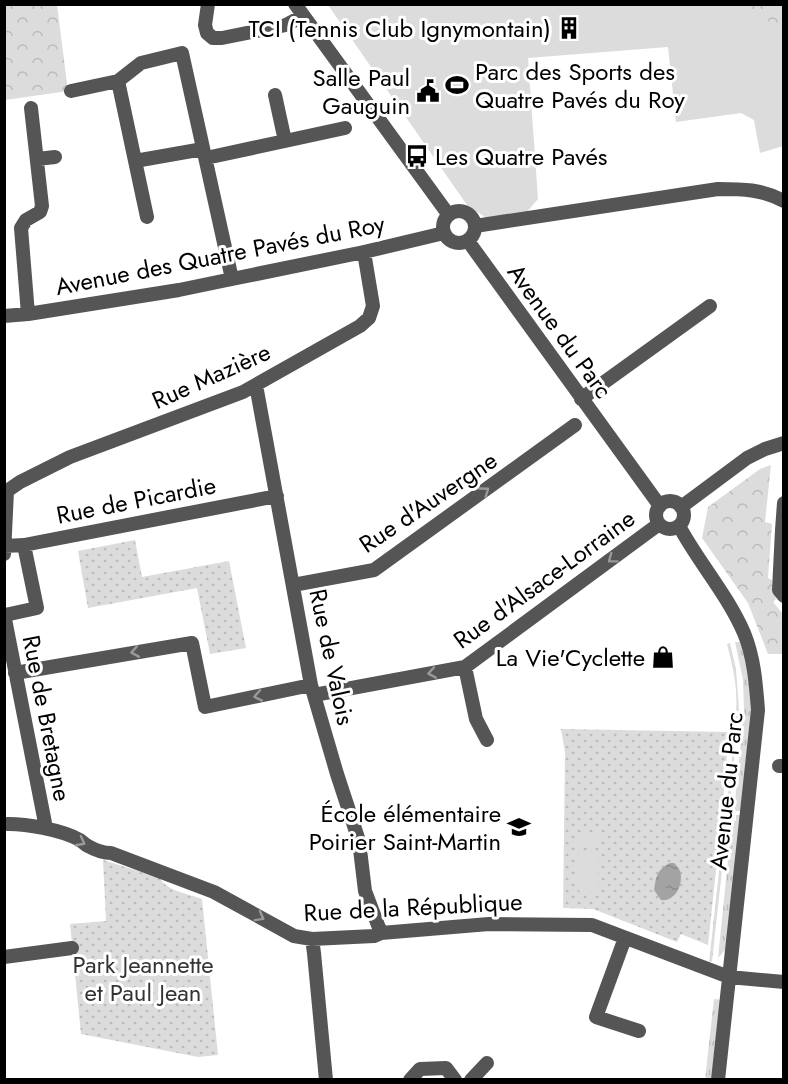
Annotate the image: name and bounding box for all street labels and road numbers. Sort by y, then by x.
street label: Avenue des Quatre Pavés du Roy [52,206,388,304]
street label: Avenue du Parc [499,256,621,406]
street label: Rue Mazière [146,334,276,418]
street label: Rue d'Auvergne [352,443,504,561]
street label: Rue de Picardie [53,467,219,533]
street label: Rue d'Alsace-Lorraine [446,501,642,657]
street label: Rue de Valois [300,586,364,728]
street label: Rue de Bretagne [14,632,80,804]
street label: Avenue du Parc [700,710,752,872]
street label: Rue de la République [303,884,523,930]

